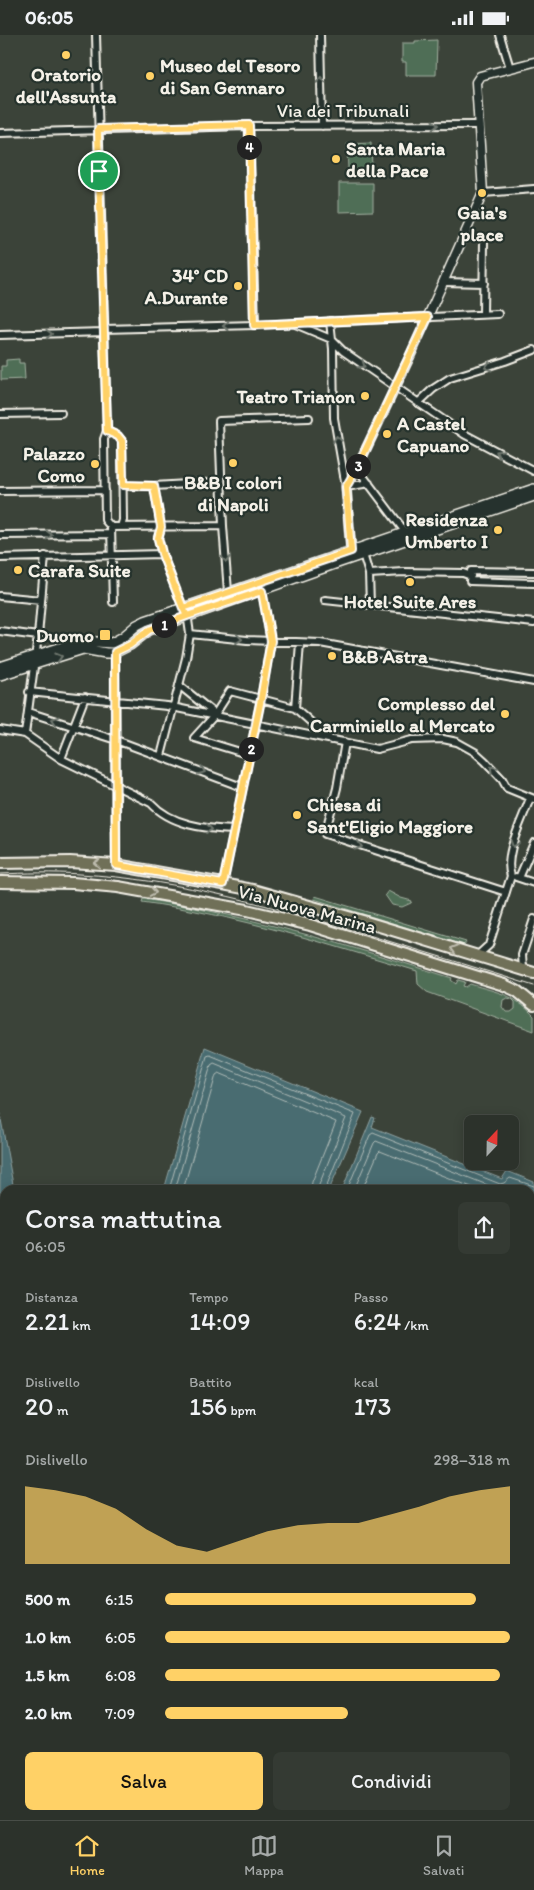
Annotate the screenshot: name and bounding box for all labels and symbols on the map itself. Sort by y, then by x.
marker: Oratorio dell'Assunta [60,49,72,61]
place label: Museo del Tesoro di San Gennaro [160,54,301,99]
place label: Oratorio dell'Assunta [16,63,117,108]
marker: Museo del Tesoro di San Gennaro [144,70,156,82]
one-way arrow [316,76,326,84]
street label: Via dei Tribunali [277,99,409,122]
one-way arrow [431,120,439,130]
pin: 4 [236,135,262,159]
place label: Santa Maria della Pace [346,137,446,182]
pin [78,150,120,192]
marker: Santa Maria della Pace [330,153,342,165]
marker: Gaia's place [476,187,488,199]
place label: Gaia's place [457,201,507,246]
place label: 34° CD A.Durante [144,264,228,309]
marker: 34° CD A.Durante [232,280,244,292]
one-way arrow [222,321,230,332]
one-way arrow [45,328,53,339]
one-way arrow [356,359,366,368]
one-way arrow [484,361,493,371]
place label: Teatro Trianon [236,385,356,408]
marker: Teatro Trianon [359,390,371,402]
place label: A Castel Capuano [396,412,470,457]
marker: A Castel Capuano [381,428,393,440]
one-way arrow [333,434,343,443]
place label: Palazzo Como [23,442,85,487]
one-way arrow [495,449,504,459]
pin: 3 [346,453,370,479]
marker: B&B I colori di Napoli [227,457,239,469]
marker: Palazzo Como [89,458,101,470]
place label: B&B I colori di Napoli [184,471,282,516]
place label: Residenza Umberto I [405,508,489,553]
marker: Residenza Umberto I [492,524,504,536]
one-way arrow [45,530,53,540]
one-way arrow [220,555,231,563]
place label: Carafa Suite [28,559,131,582]
marker: Carafa Suite [12,564,24,576]
marker: Hotel Suite Ares [404,576,416,588]
place label: Hotel Suite Ares [344,590,477,613]
pin: 1 [152,613,176,637]
place label: Duomo [36,624,94,647]
marker: Duomo [98,628,112,642]
one-way arrow [235,633,243,644]
place label: B&B Astra [342,645,429,668]
marker: B&B Astra [326,650,338,662]
one-way arrow [54,653,62,663]
place label: Complesso del Carminiello al Mercato [310,692,496,737]
marker: Complesso del Carminiello al Mercato [499,708,511,720]
one-way arrow [51,716,60,726]
one-way arrow [280,725,288,736]
pin: 2 [238,737,264,761]
one-way arrow [197,765,205,775]
one-way arrow [490,766,499,775]
place label: Chiesa di Sant'Eligio Maggiore [307,793,473,838]
marker: Chiesa di Sant'Eligio Maggiore [291,809,303,821]
one-way arrow [206,823,214,834]
one-way arrow [510,839,520,847]
one-way arrow [354,840,363,850]
one-way arrow [92,858,100,869]
street label: Via Nuova Marina [235,880,379,938]
one-way arrow [149,887,157,897]
one-way arrow [450,945,458,955]
north arrow [464,1115,519,1170]

